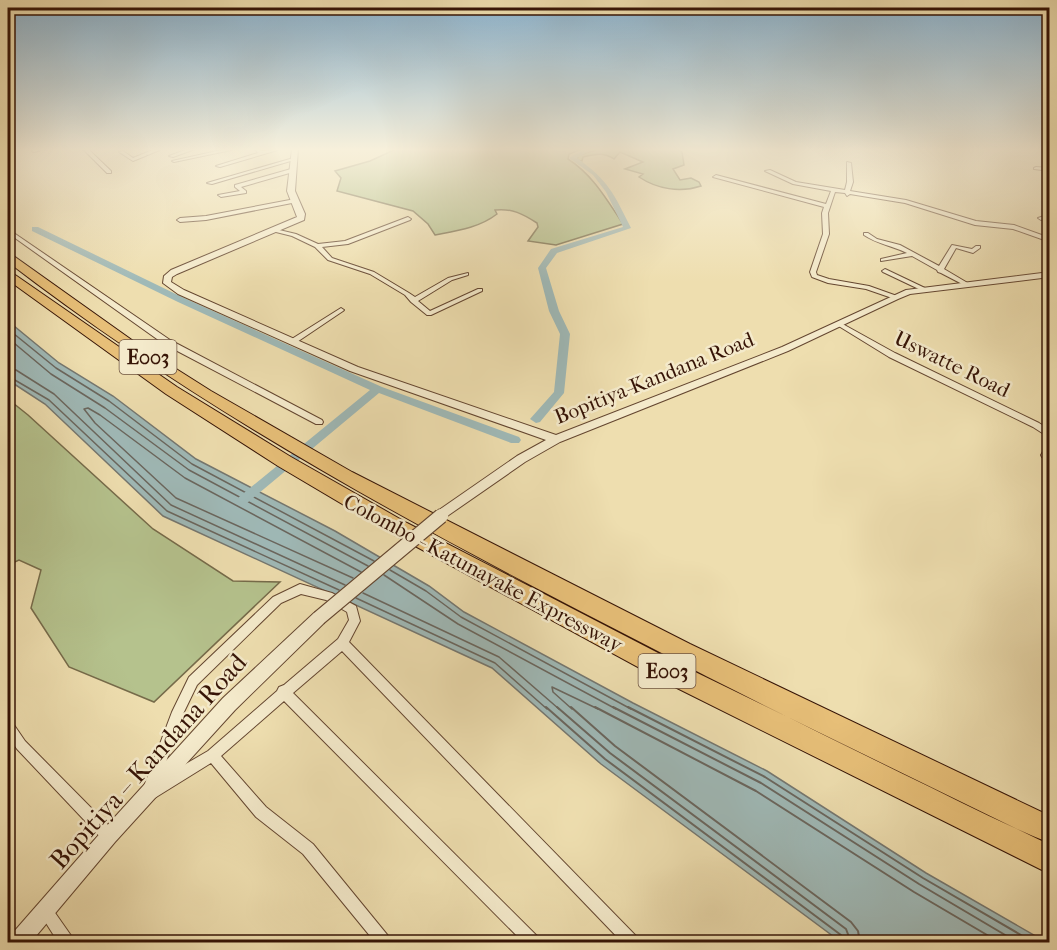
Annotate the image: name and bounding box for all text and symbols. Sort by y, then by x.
street label: Uswatte Road [890,326,1014,403]
street label: Bopitiya-Kandana Road [551,327,758,429]
road number: E003 [120,340,176,374]
street label: Colombo - Katunayake Expressway [340,489,627,657]
street label: Bopitiya – Kandana Road [43,647,254,875]
road number: E003 [638,654,696,688]

